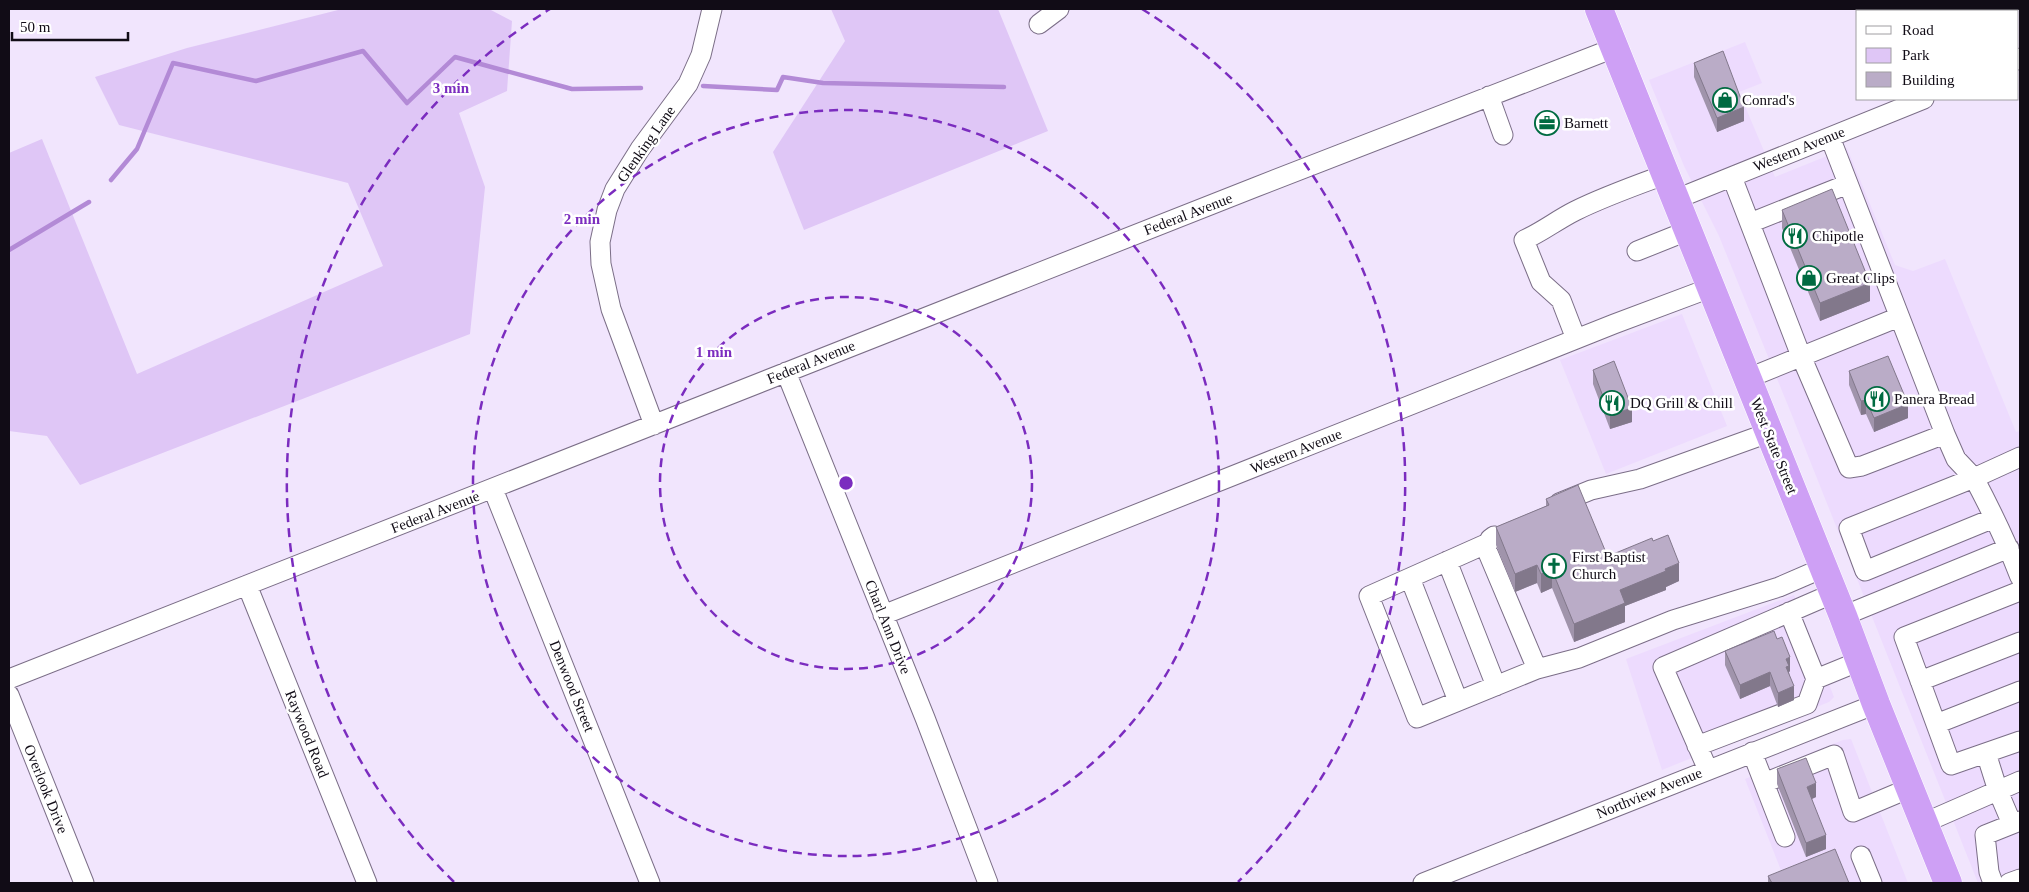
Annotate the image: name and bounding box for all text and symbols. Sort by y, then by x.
scale bar [12,10,129,42]
legend [1856,10,2019,100]
text: 50 m [20,19,51,35]
text: Road [1902,22,1934,38]
text: Park [1902,47,1930,63]
text: Building [1902,72,1955,88]
text: 3 min [433,80,470,96]
shop icon: Conrad's [1712,87,1738,113]
place label: Conrad's [1742,92,1795,108]
street label: Glenking Lane [614,102,678,185]
office icon: Barnett [1534,110,1560,136]
place label: Barnett [1564,115,1609,131]
street label: Western Avenue [1751,123,1847,175]
street label: Federal Avenue [1142,190,1235,238]
text: 2 min [564,211,601,227]
restaurant icon: Chipotle [1782,223,1808,249]
place label: Chipotle [1812,228,1864,244]
shop icon: Great Clips [1796,265,1822,291]
place label: Great Clips [1826,270,1895,286]
street label: Federal Avenue [765,337,858,387]
text: 1 min [696,344,733,360]
restaurant icon: Panera Bread [1864,386,1890,412]
restaurant icon: DQ Grill & Chill [1599,390,1625,416]
place label: Panera Bread [1894,391,1975,407]
place label: DQ Grill & Chill [1630,395,1733,411]
street label: West State Street [1747,396,1801,497]
street label: Western Avenue [1248,425,1344,477]
centre of rings [837,474,855,492]
street label: Federal Avenue [389,488,482,536]
place label: First Baptist Church [1572,549,1647,582]
church icon: First Baptist Church [1541,553,1567,579]
street label: Charl Ann Drive [862,578,914,677]
street label: Denwood Street [546,638,598,735]
street label: Raywood Road [282,688,332,781]
street label: Overlook Drive [21,742,71,836]
street label: Northview Avenue [1594,764,1705,822]

